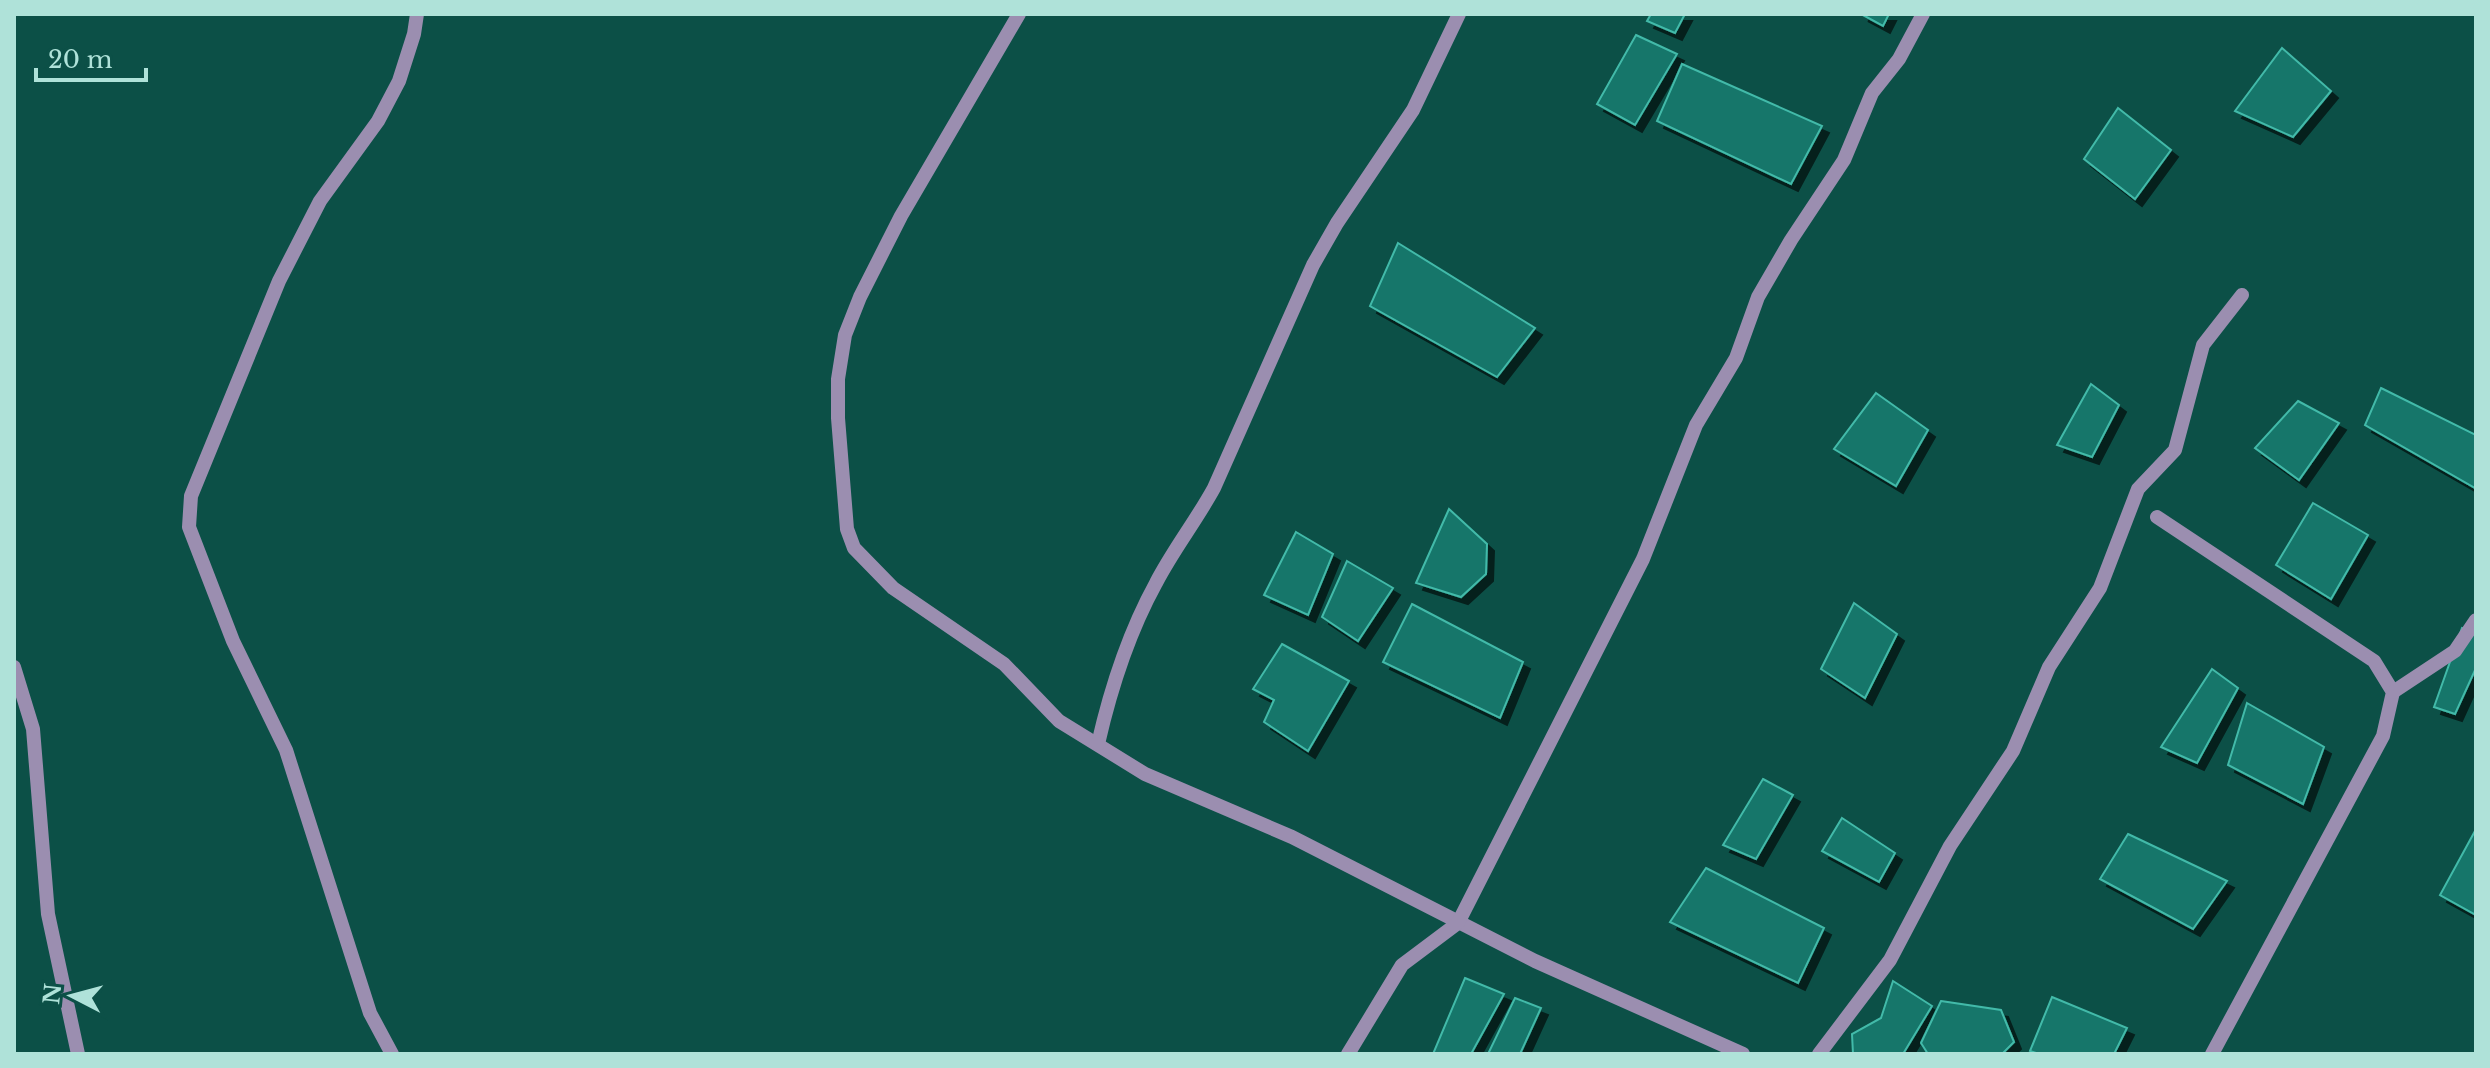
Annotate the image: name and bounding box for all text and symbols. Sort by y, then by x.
scale bar [36,32,146,82]
text: 20 m [48,45,113,74]
north arrow [32,956,112,1036]
text: N [38,982,67,1006]

